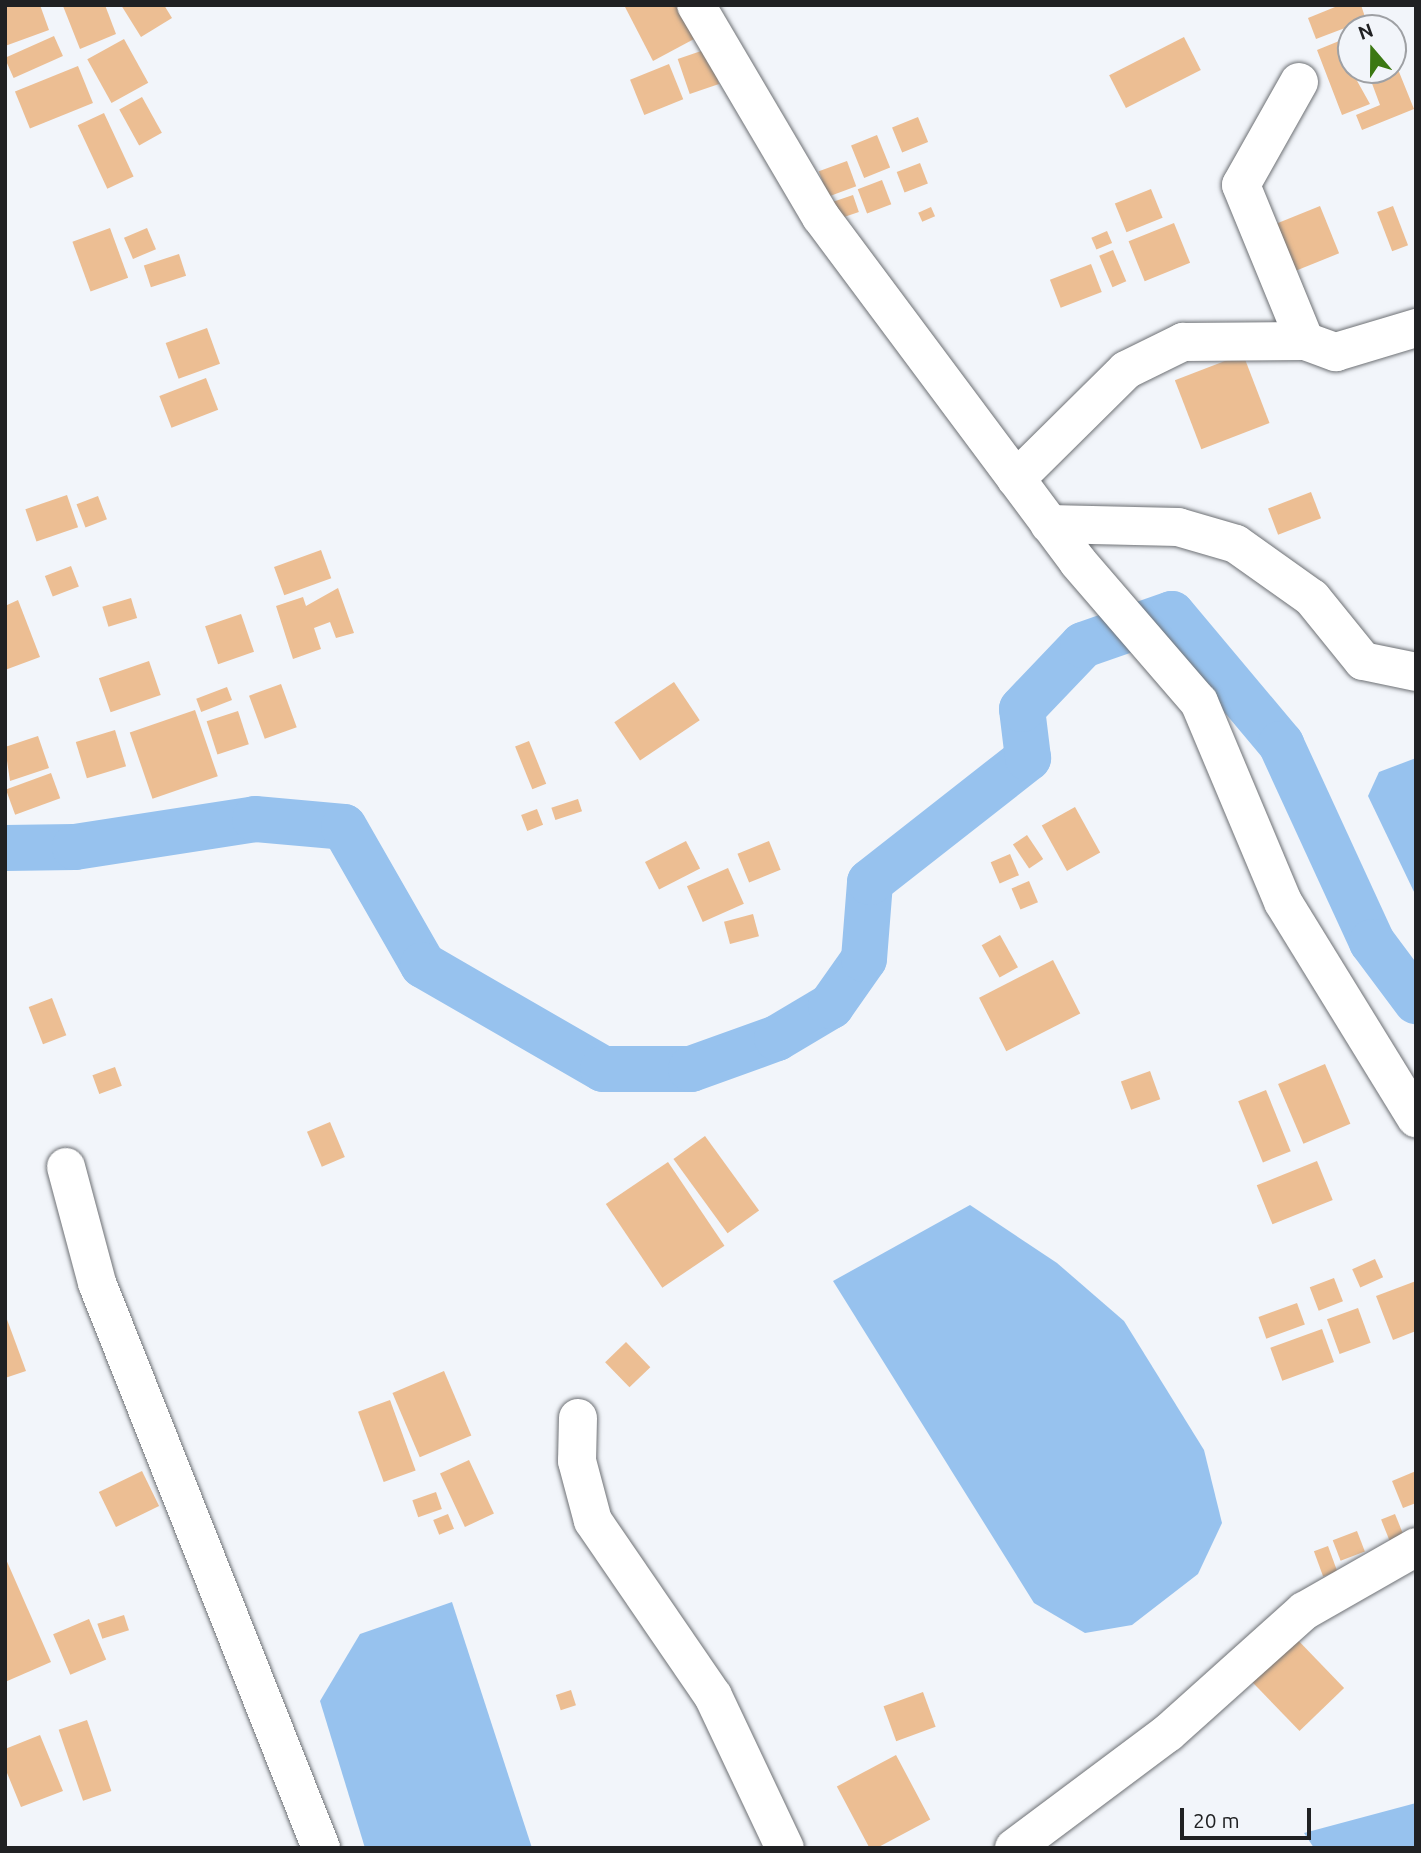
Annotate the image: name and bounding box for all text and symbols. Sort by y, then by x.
north arrow [1337,14,1407,84]
text: N [1355,18,1376,44]
scale bar [1183,1794,1314,1838]
text: 20 m [1193,1808,1240,1832]

